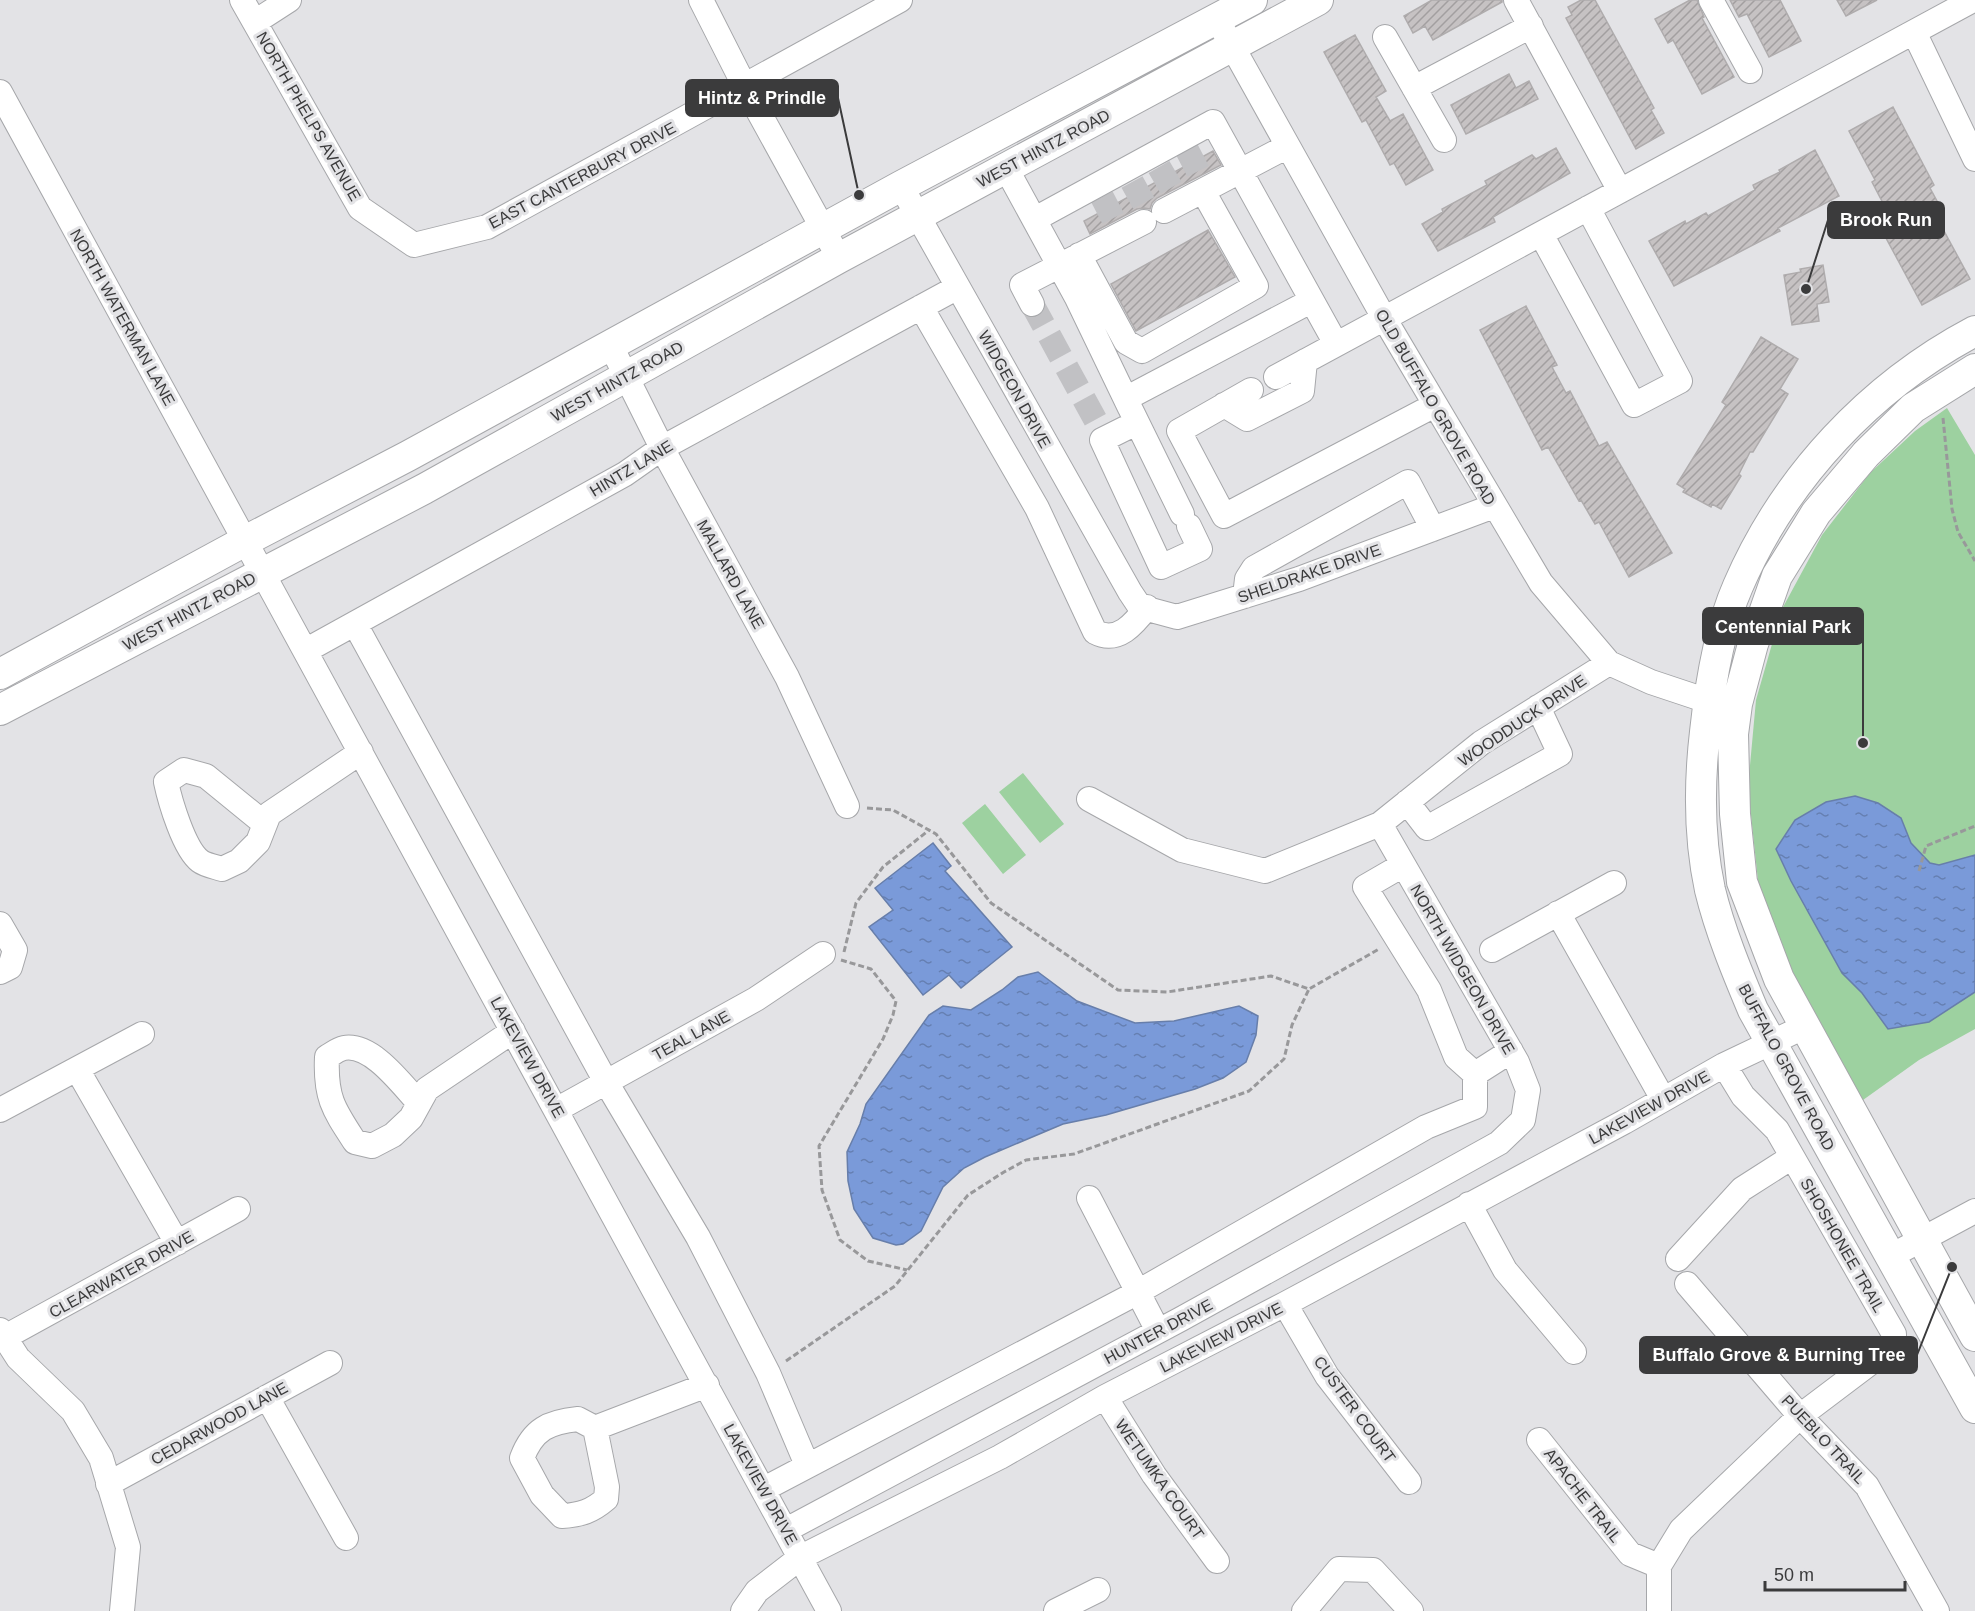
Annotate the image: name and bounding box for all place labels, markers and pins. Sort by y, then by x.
callout: Hintz & Prindle [686,80,838,116]
callout: Brook Run [1828,202,1944,238]
callout: Centennial Park [1703,608,1863,644]
callout: Buffalo Grove & Burning Tree [1640,1337,1917,1373]

